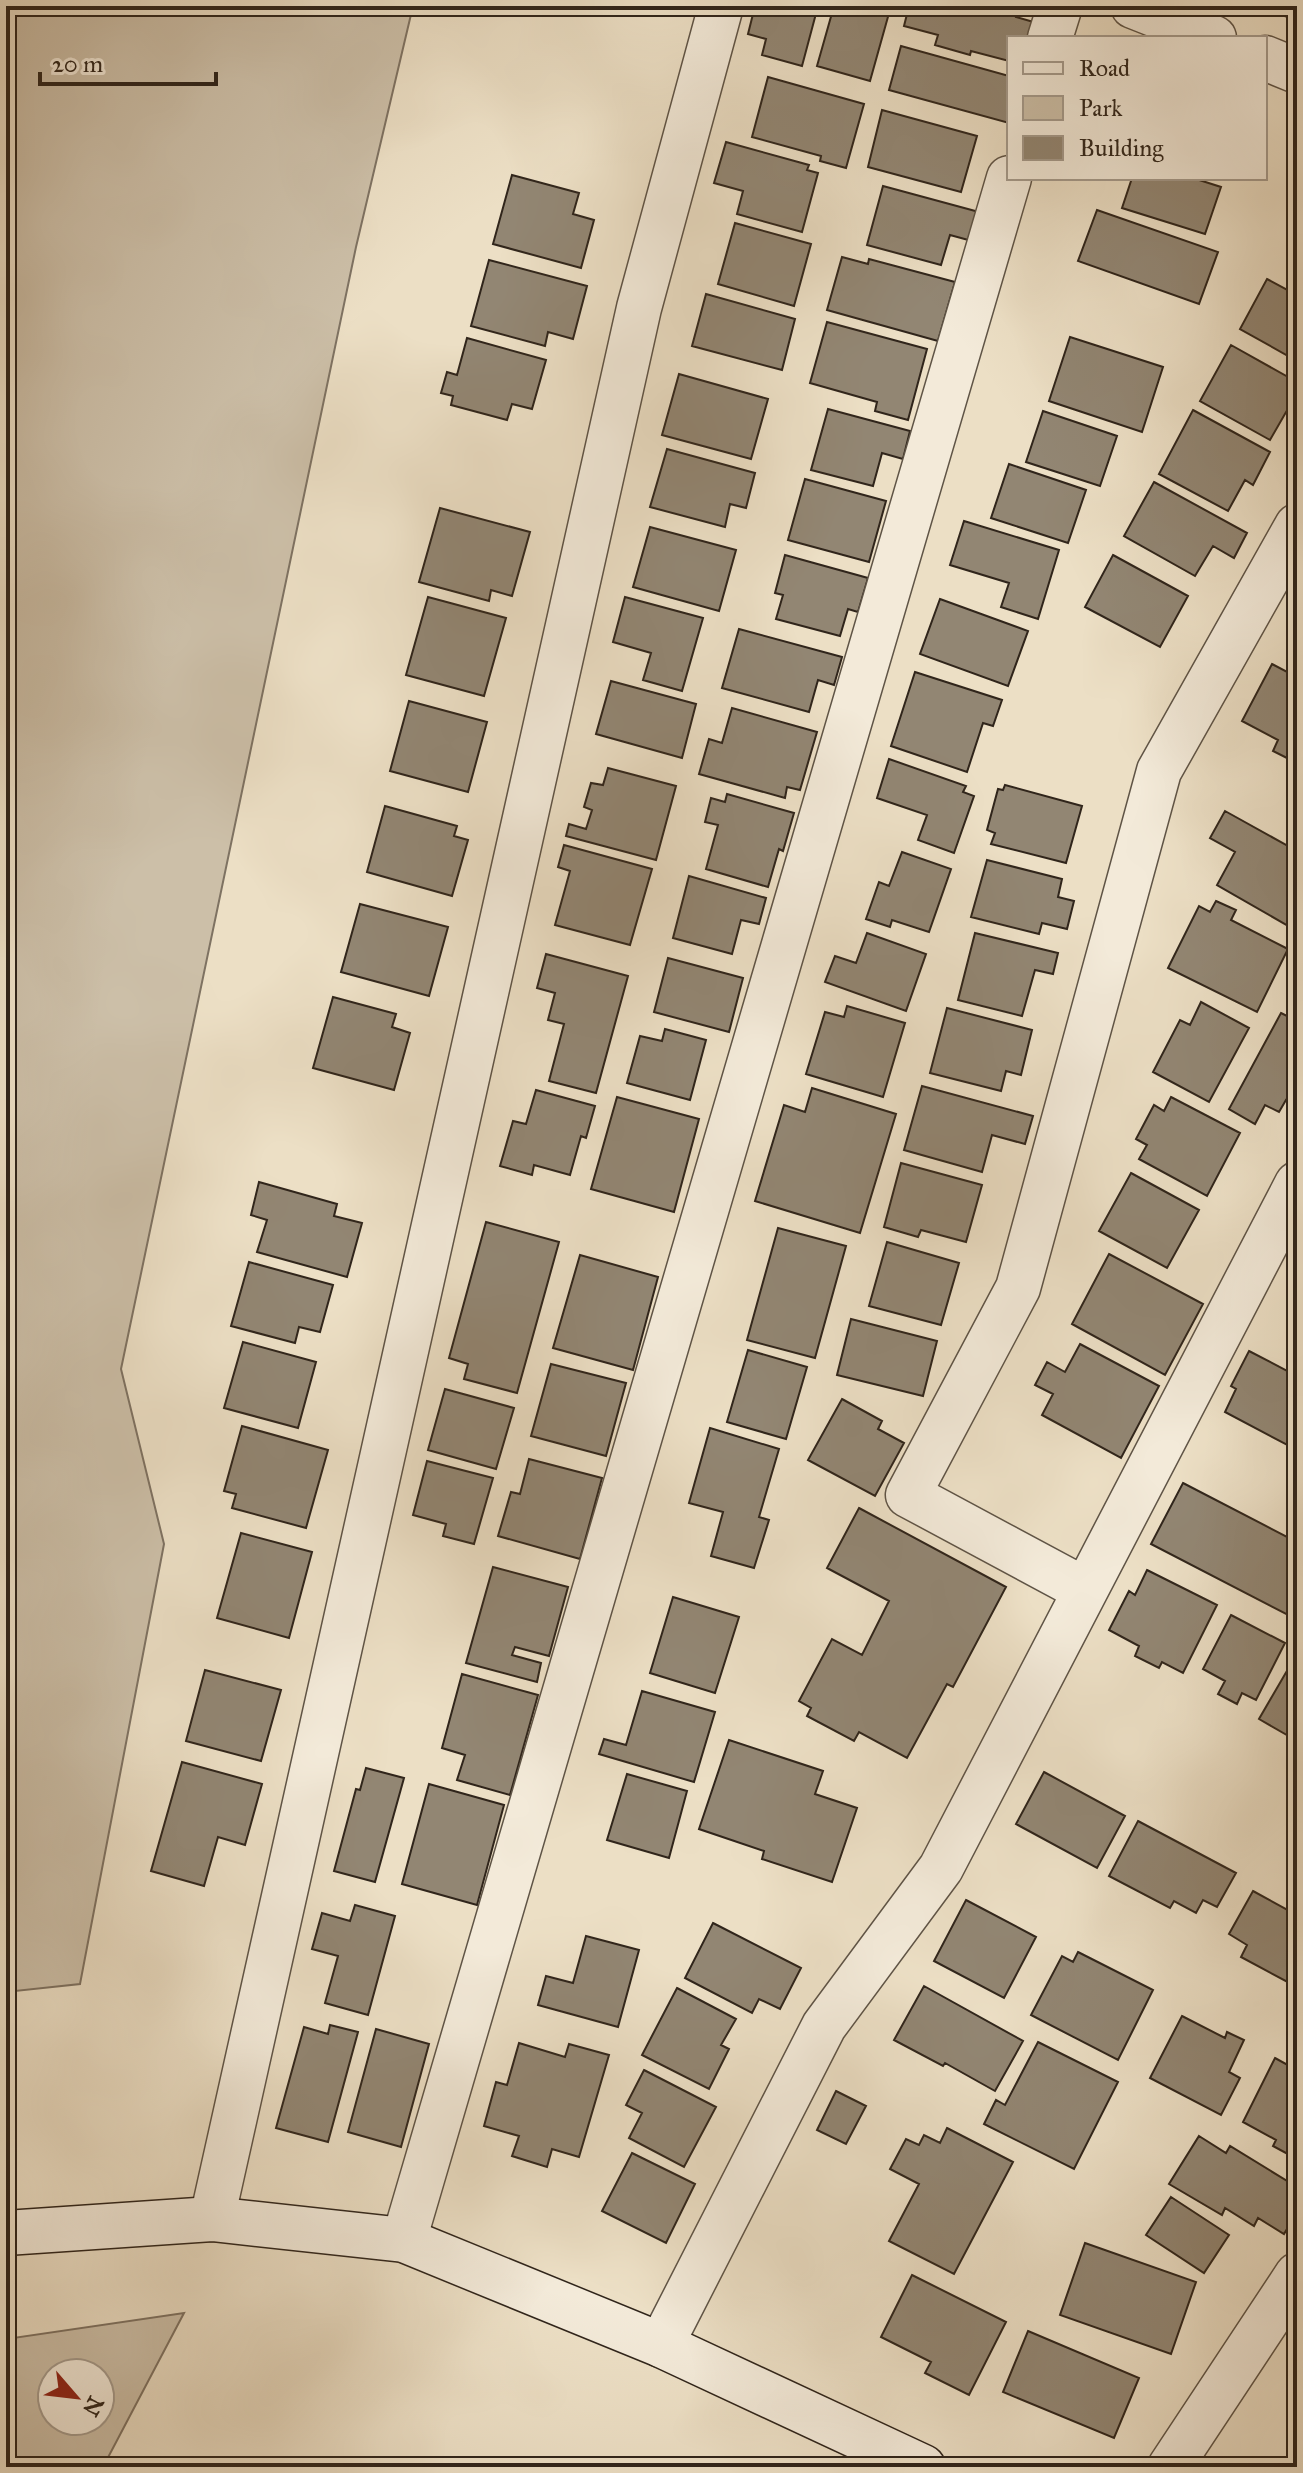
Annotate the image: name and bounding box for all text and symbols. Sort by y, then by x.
scale bar [40,36,216,86]
legend [1007,36,1267,180]
text: 20 m [52,49,103,79]
text: Road [1079,53,1130,83]
text: Park [1079,93,1123,123]
text: Building [1079,133,1164,163]
north arrow [36,2357,116,2437]
text: N [77,2392,110,2421]

